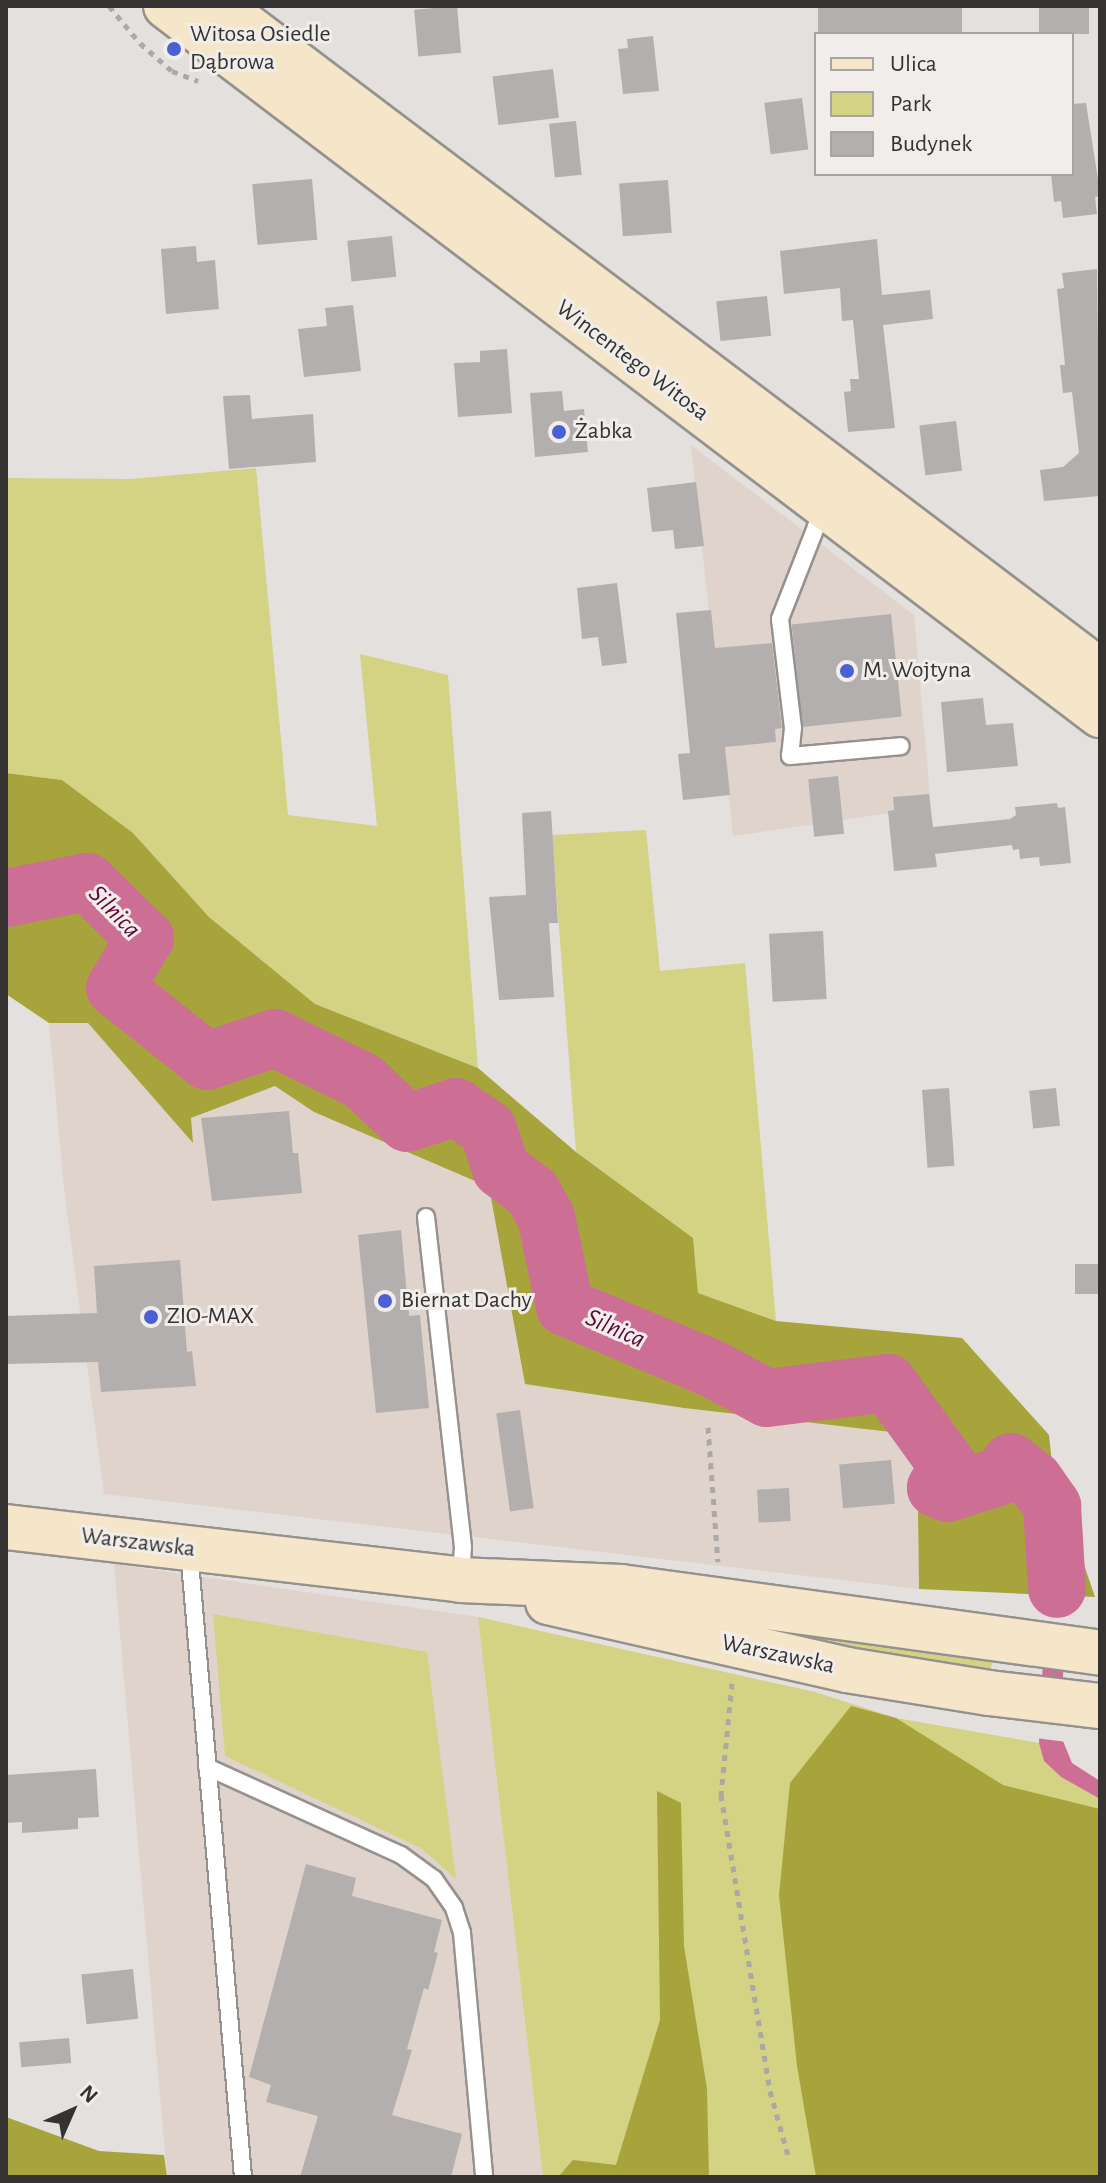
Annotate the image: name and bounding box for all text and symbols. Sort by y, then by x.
place label: Witosa Osiedle Dąbrowa [190,21,331,77]
legend [814,32,1074,176]
marker: Witosa Osiedle Dąbrowa [165,40,183,58]
text: Ulica [890,52,937,76]
text: Park [890,92,931,116]
text: Budynek [890,132,972,156]
street label: Wincentego Witosa [550,294,714,428]
place label: Żabka [575,418,633,446]
marker: Żabka [550,423,568,441]
place label: M. Wojtyna [863,657,971,685]
marker: M. Wojtyna [838,662,856,680]
water label: Silnica [81,879,147,945]
place label: Biernat Dachy [401,1287,532,1315]
marker: Biernat Dachy [376,1292,394,1310]
water label: Silnica [580,1302,650,1356]
place label: ZIO-MAX [167,1303,254,1331]
marker: ZIO-MAX [142,1308,160,1326]
street label: Warszawska [79,1522,197,1564]
street label: Warszawska [719,1629,837,1681]
north arrow [32,2071,112,2151]
text: N [76,2081,102,2107]

